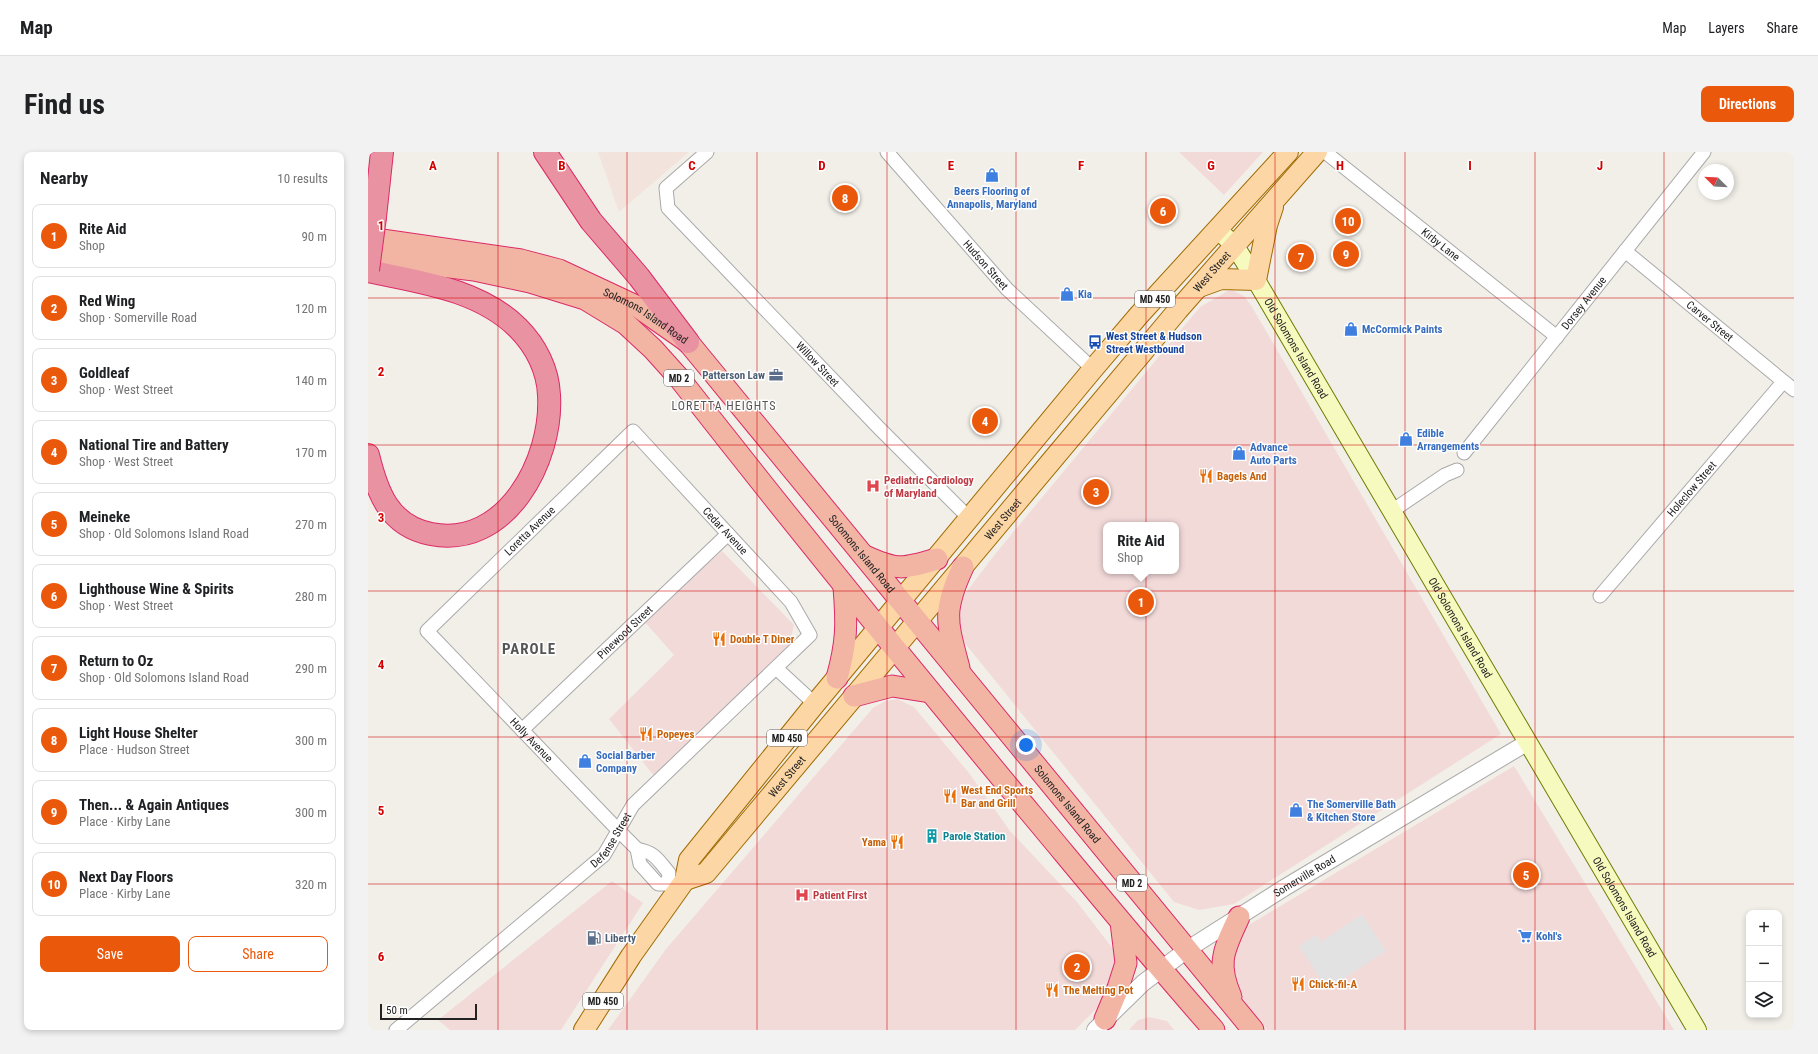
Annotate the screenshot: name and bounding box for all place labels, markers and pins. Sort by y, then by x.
shop icon: Beers Flooring of Annapolis, Maryland [984,167,1000,183]
pin: 8 [832,183,858,213]
place label: Beers Flooring of Annapolis, Maryland [947,185,1037,211]
pin: 6 [1150,196,1176,226]
pin: 10 [1335,206,1361,236]
pin: 9 [1333,239,1359,269]
pin: 7 [1288,242,1314,272]
shop icon: Kia [1059,286,1075,302]
place label: Kia [1078,288,1092,301]
shop icon: McCormick Paints [1343,321,1359,337]
place label: McCormick Paints [1362,323,1443,336]
place label: West Street & Hudson Street Westbound [1106,330,1202,356]
bus stop icon: West Street & Hudson Street Westbound [1087,334,1103,350]
office icon: Patterson Law [768,367,784,383]
place label: Patterson Law [702,369,765,382]
pin: 4 [972,406,998,436]
place label: Edible Arrangements [1417,427,1479,453]
shop icon: Edible Arrangements [1398,431,1414,447]
place label: Advance Auto Parts [1250,441,1297,467]
shop icon: Advance Auto Parts [1231,445,1247,461]
restaurant icon: Bagels And [1198,468,1214,484]
place label: Bagels And [1217,470,1267,483]
place label: Pediatric Cardiology of Maryland [884,474,974,500]
pin: 3 [1083,477,1109,507]
hospital icon: Pediatric Cardiology of Maryland [865,478,881,494]
pin: 1 [1128,587,1154,617]
restaurant icon: Double T Diner [711,631,727,647]
place label: Double T Diner [730,633,795,646]
restaurant icon: Popeyes [638,726,654,742]
place label: Popeyes [657,728,694,741]
place label: Social Barber Company [596,749,655,775]
shop icon: Social Barber Company [577,753,593,769]
place label: West End Sports Bar and Grill [961,784,1033,810]
restaurant icon: West End Sports Bar and Grill [942,788,958,804]
place label: The Somerville Bath & Kitchen Store [1307,798,1396,824]
shop icon: The Somerville Bath & Kitchen Store [1288,802,1304,818]
building icon: Parole Station [924,828,940,844]
place label: Parole Station [943,830,1005,843]
restaurant icon: Yama [889,834,905,850]
place label: Yama [862,836,886,849]
pin: 5 [1513,860,1539,890]
hospital icon: Patient First [794,887,810,903]
place label: Patient First [813,889,868,902]
supermarket icon: Kohl's [1517,928,1533,944]
fuel station icon: Liberty [586,930,602,946]
place label: Kohl's [1536,930,1562,943]
place label: Liberty [605,932,636,945]
pin: 2 [1064,952,1090,982]
restaurant icon: Chick-fil-A [1290,976,1306,992]
place label: Chick-fil-A [1309,978,1357,991]
restaurant icon: The Melting Pot [1044,982,1060,998]
place label: The Melting Pot [1063,984,1134,997]

